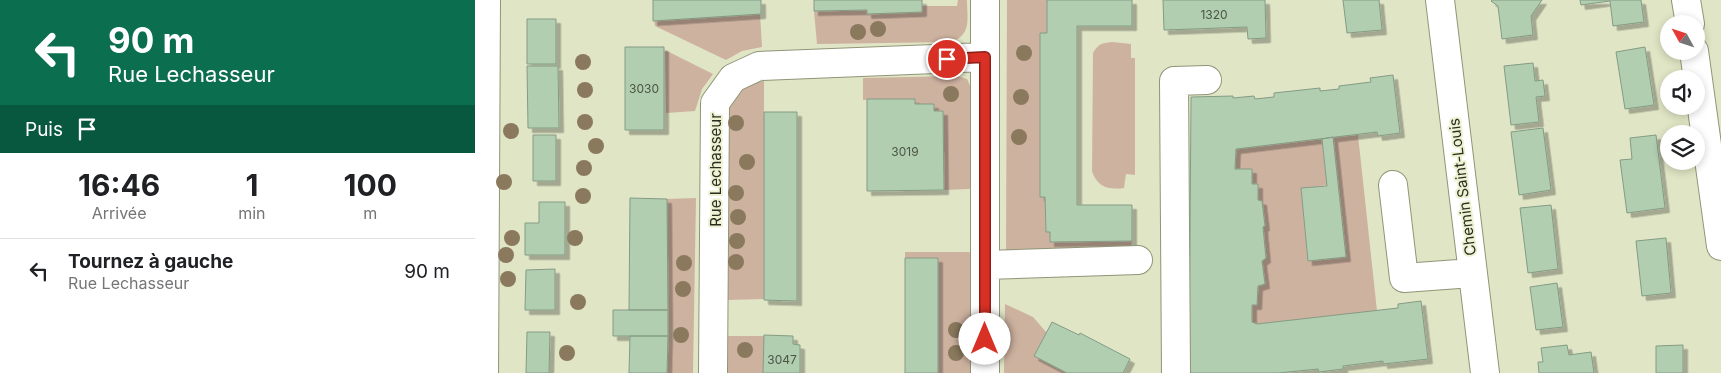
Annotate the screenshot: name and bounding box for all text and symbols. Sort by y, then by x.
house number: 1320 [1200,7,1228,22]
north arrow [1660,15,1705,60]
map controls [1660,15,1705,170]
text: 90 m [108,19,195,61]
icon: left [25,20,90,85]
pin [926,38,968,80]
icon: arrive [933,45,961,73]
text: Rue Lechasseur [108,61,275,87]
button: sound [1660,70,1705,115]
house number: 3030 [629,81,659,96]
street label: Rue Lechasseur [706,113,725,227]
icon: arrive [73,115,101,143]
street label: Chemin Saint-Louis [1444,117,1480,257]
text: Puis [25,118,63,141]
button: layers [1660,125,1705,170]
house number: 3019 [891,144,919,159]
text: 16:46 [78,167,160,203]
text: 1 [245,167,258,203]
text: 100 [344,167,397,203]
text: Arrivée [92,203,147,223]
text: min [238,203,266,223]
text: m [363,203,377,223]
text: Tournez à gauche [68,250,233,273]
icon: left [25,257,53,285]
text: 90 m [404,260,450,283]
text: Rue Lechasseur [68,273,189,293]
position arrow [958,312,1010,364]
house number: 3047 [767,352,797,367]

